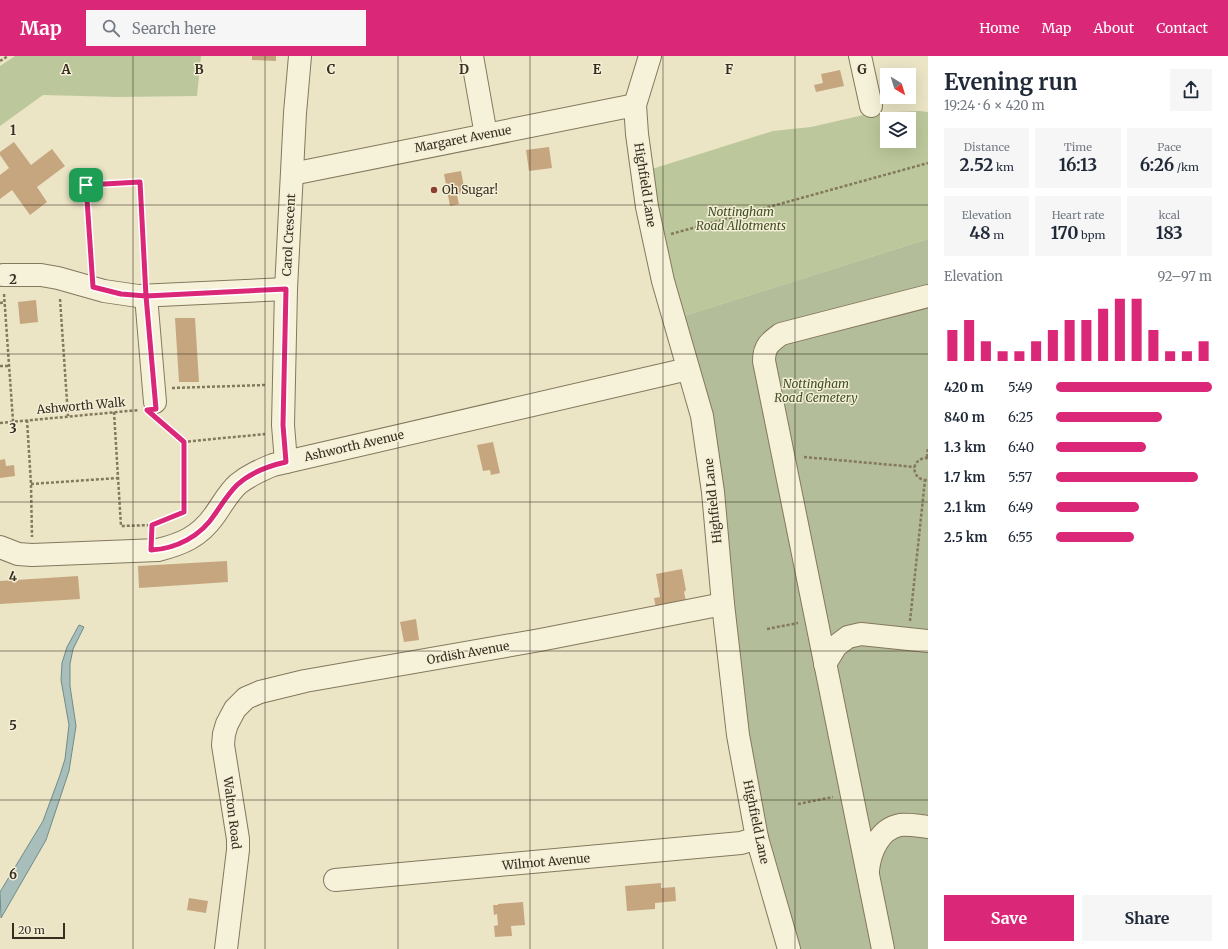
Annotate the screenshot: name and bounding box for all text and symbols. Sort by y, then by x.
search box [86,10,366,46]
text: Map [20,16,62,40]
icon: search [100,17,122,39]
text: Search here [132,19,216,38]
text: Home [979,19,1020,37]
text: Map [1042,19,1071,37]
text: About [1093,19,1134,37]
text: Contact [1156,19,1208,37]
text: A [60,61,71,78]
text: B [194,61,204,78]
text: C [327,61,336,78]
text: D [459,61,469,78]
text: E [593,61,602,78]
text: F [725,61,733,78]
text: G [857,61,867,78]
north arrow [880,68,916,104]
map controls [880,68,916,148]
text: Evening run [944,68,1078,96]
button: share [1170,69,1212,111]
text: 19:24 · 6 × 420 m [944,97,1045,114]
button: layers [880,112,916,148]
text: 1 [10,122,16,139]
street label: Margaret Avenue [413,122,513,155]
text: Distance [964,140,1010,154]
text: Time [1064,140,1092,154]
text: Pace [1157,140,1181,154]
street label: Highfield Lane [631,142,660,228]
text: 2.52 [959,154,993,176]
text: 16:13 [1059,154,1097,176]
text: 6:26 [1140,154,1174,176]
text: km [993,160,1014,174]
text: /km [1174,160,1199,174]
pin [69,168,103,202]
icon: arrive [75,174,97,196]
place label: Oh Sugar! [442,182,498,197]
marker: Oh Sugar! [429,185,439,195]
street label: Carol Crescent [279,193,298,277]
park label: Nottingham Road Allotments [696,204,786,233]
text: Elevation [962,208,1012,222]
text: Heart rate [1052,208,1104,222]
text: kcal [1159,208,1180,222]
text: 48 [969,222,991,244]
text: 170 [1051,222,1078,244]
text: 183 [1156,222,1183,244]
text: m [991,228,1004,242]
text: bpm [1078,228,1105,242]
text: Elevation [944,268,1003,285]
text: 92–97 m [1157,268,1212,285]
text: 2 [9,271,17,288]
park label: Nottingham Road Cemetery [774,376,858,405]
text: 420 m [944,379,984,396]
text: 5:49 [1008,379,1033,396]
street label: Ashworth Walk [35,394,126,417]
text: 840 m [944,409,985,426]
text: 6:25 [1008,409,1033,426]
text: 3 [9,420,17,437]
street label: Ashworth Avenue [302,427,405,465]
text: 1.3 km [944,439,986,456]
text: 6:40 [1008,439,1034,456]
street label: Highfield Lane [701,458,724,544]
text: 1.7 km [944,469,985,486]
text: 5:57 [1008,469,1032,486]
text: 2.1 km [944,499,986,516]
text: 6:49 [1008,499,1033,516]
text: 2.5 km [944,529,987,546]
text: 6:55 [1008,529,1033,546]
text: 4 [9,568,18,585]
street label: Ordish Avenue [426,638,510,667]
text: 5 [9,717,17,734]
street label: Walton Road [220,775,244,850]
street label: Highfield Lane [740,779,773,865]
street label: Wilmot Avenue [500,850,590,873]
text: 6 [9,866,17,883]
button: Save [944,895,1074,941]
button: Share [1082,895,1212,941]
scale bar [12,921,65,940]
text: 20 m [18,923,45,937]

